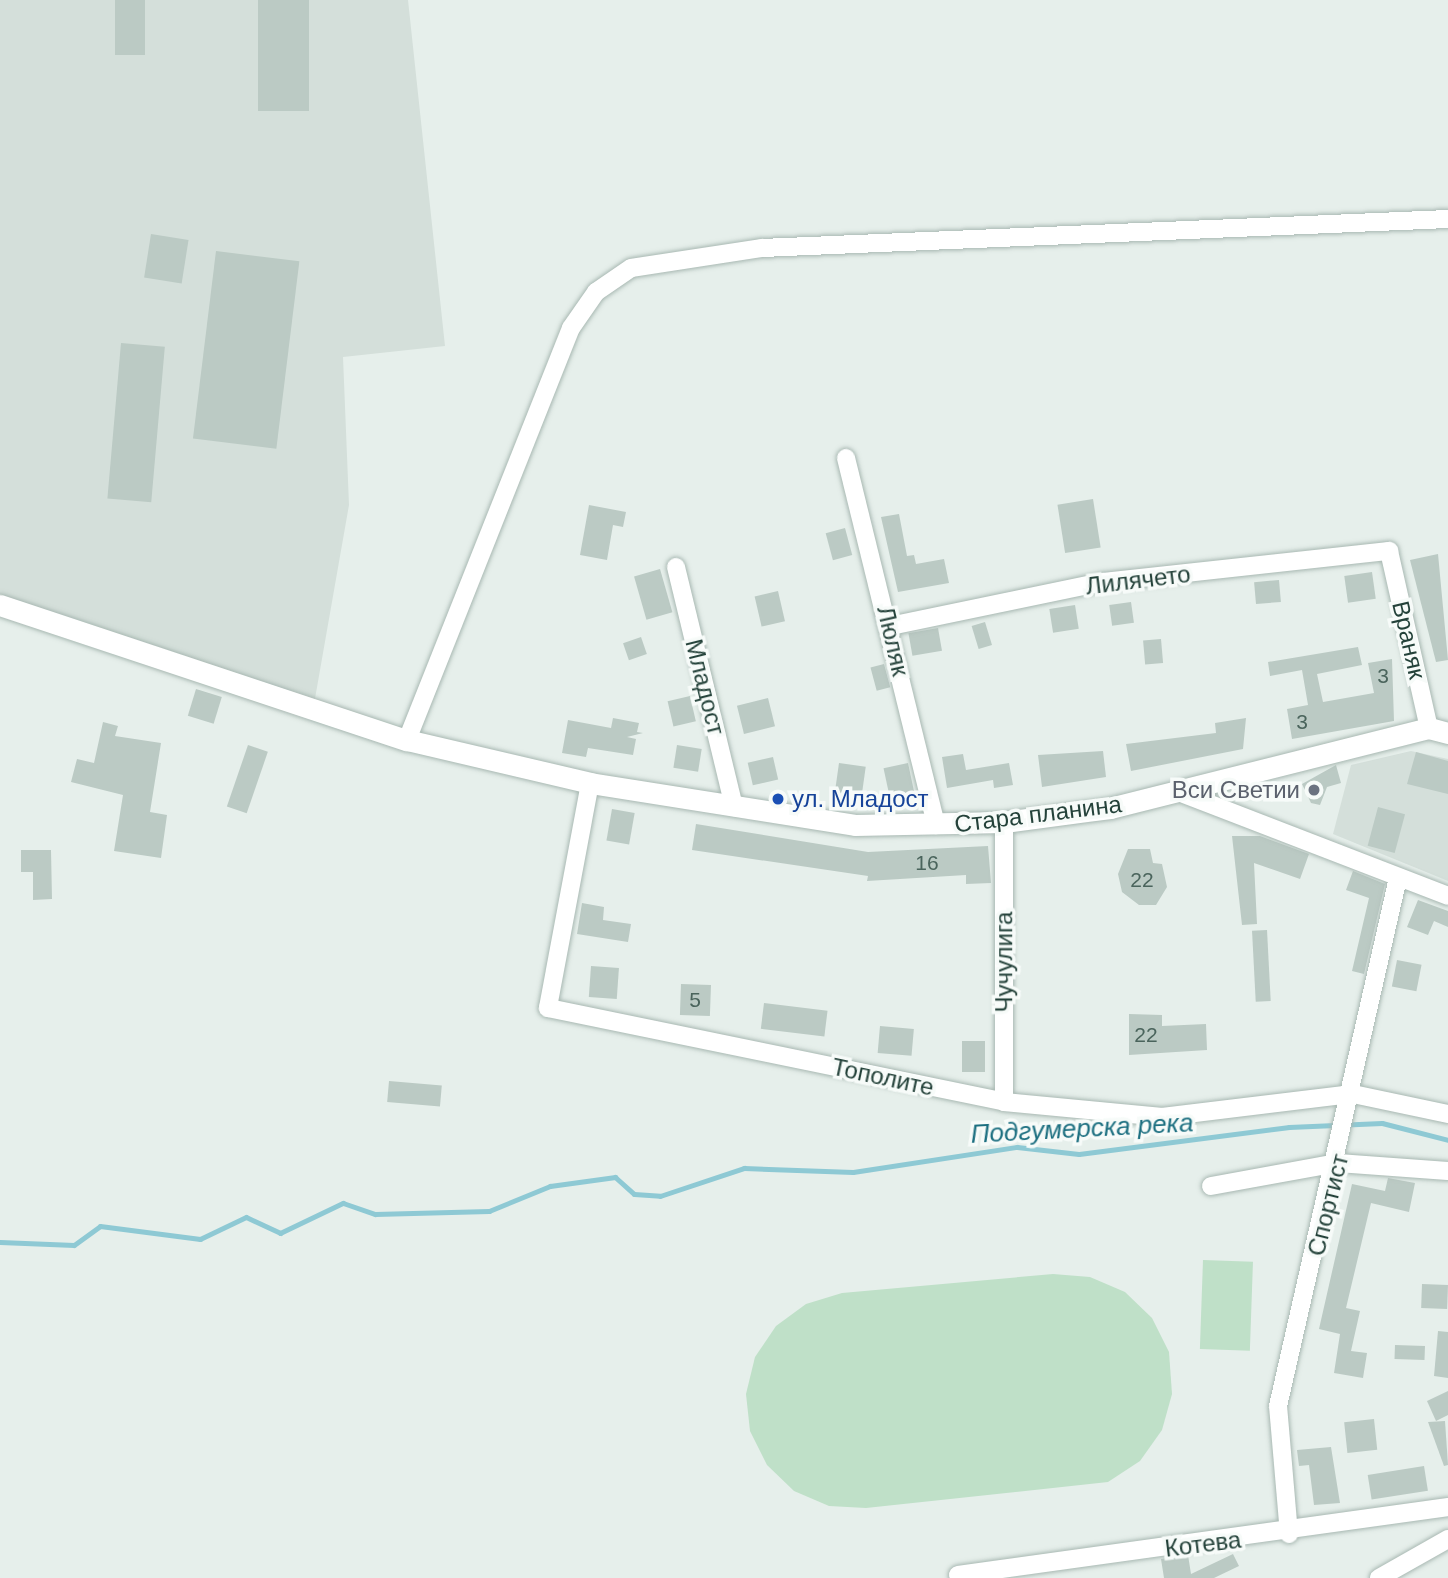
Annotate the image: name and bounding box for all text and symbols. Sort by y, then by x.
street label: Лилячето [1084,559,1192,601]
street label: Враняк [1386,598,1432,682]
street label: Люляк [871,603,915,679]
street label: Младост [679,636,731,738]
house number: 3 [1377,663,1389,689]
house number: 3 [1296,709,1308,735]
place label: Вси Светии [1172,776,1300,804]
marker: Вси Светии [1306,782,1322,798]
place label: ул. Младост [792,785,928,813]
street label: Стара планина [953,789,1123,839]
marker: ул. Младост [770,791,786,807]
house number: 16 [915,850,939,876]
house number: 22 [1130,867,1154,893]
street label: Чучулига [990,912,1018,1012]
house number: 5 [689,987,701,1013]
house number: 22 [1134,1022,1158,1048]
street label: Тополите [829,1052,937,1102]
water label: Подгумерска река [970,1108,1194,1150]
street label: Спортист [1301,1151,1355,1259]
street label: Котева [1163,1525,1243,1563]

